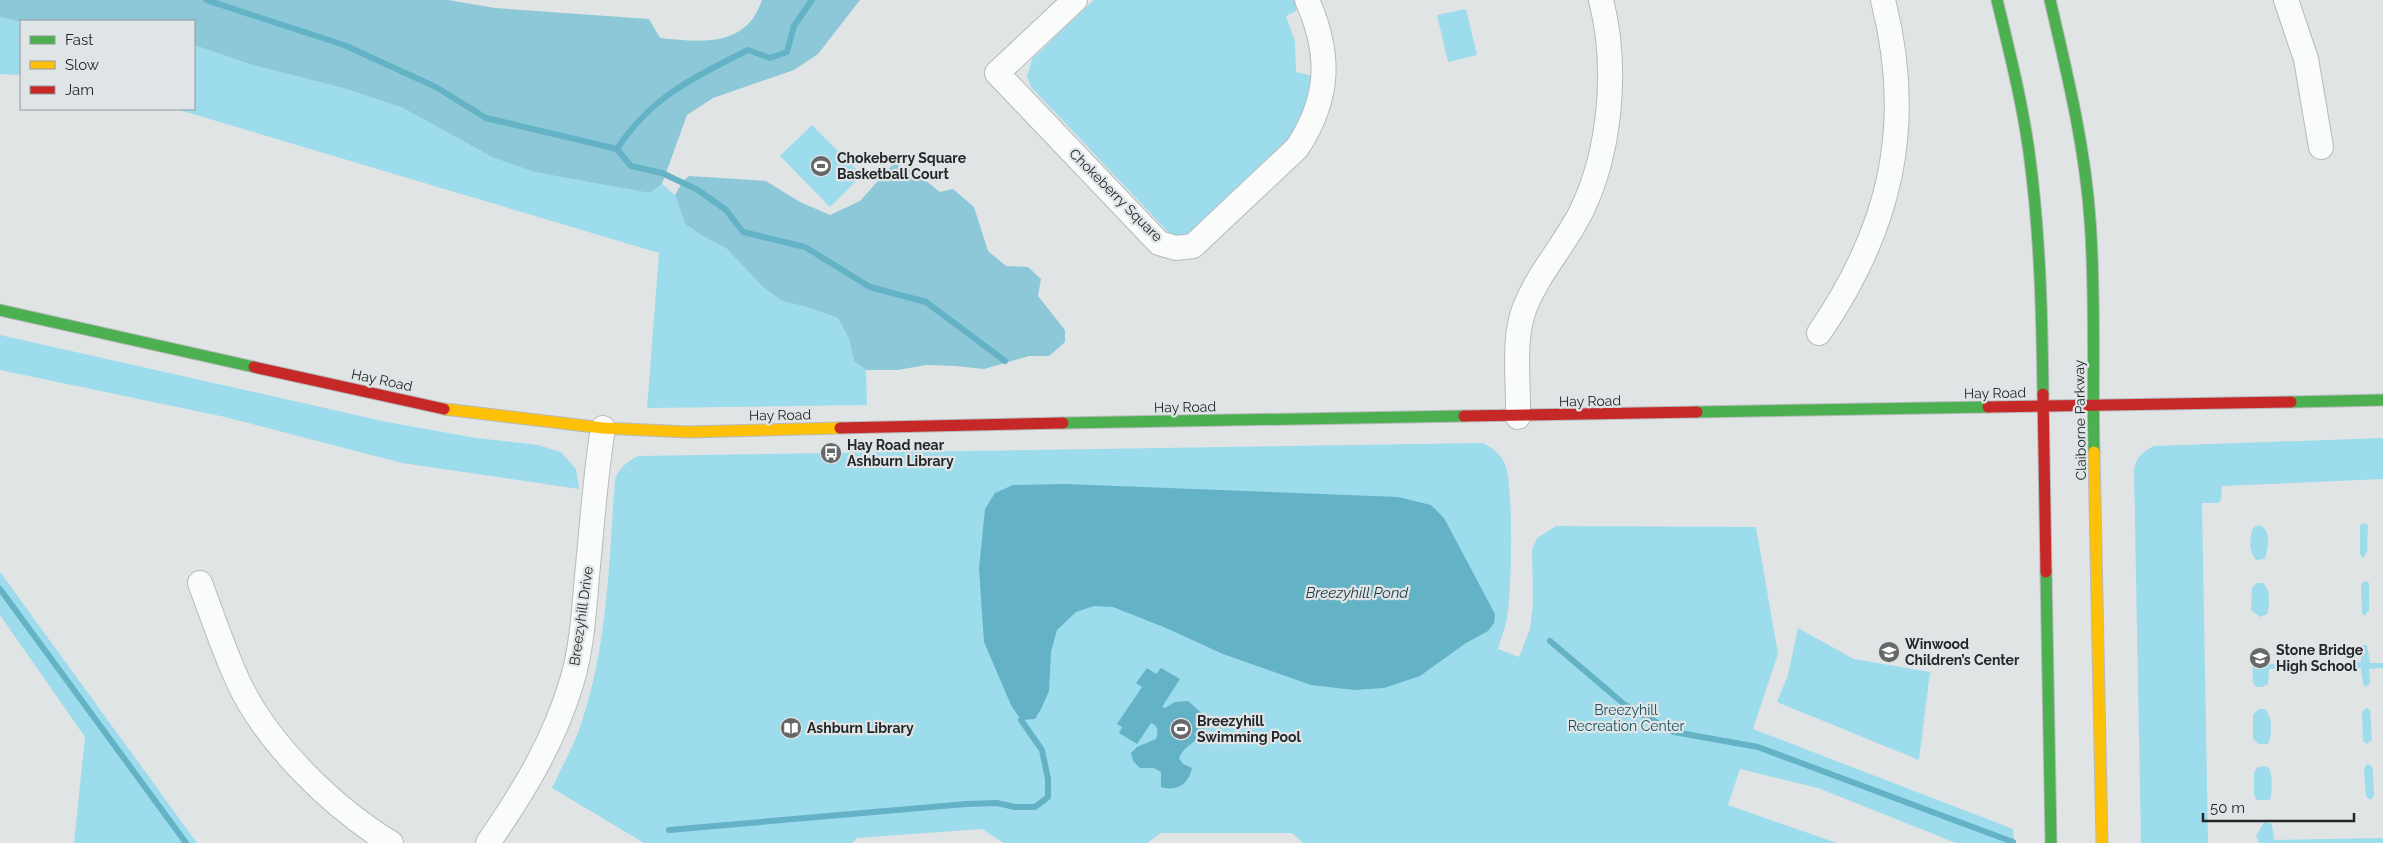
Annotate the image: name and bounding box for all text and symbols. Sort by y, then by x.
legend [20,20,195,110]
text: Fast [65,31,93,49]
text: Slow [65,56,99,74]
text: Jam [65,81,94,99]
street label: Chokeberry Square [1066,145,1166,245]
place label: Chokeberry Square Basketball Court [837,150,967,182]
sports icon: Chokeberry Square Basketball Court [809,154,833,178]
street label: Claiborne Parkway [2071,359,2089,480]
street label: Hay Road [350,366,414,394]
street label: Hay Road [1964,384,2026,402]
street label: Hay Road [1559,392,1621,410]
street label: Hay Road [1154,398,1216,416]
street label: Hay Road [749,406,811,424]
place label: Hay Road near Ashburn Library [847,437,954,469]
bus stop icon: Hay Road near Ashburn Library [819,441,843,465]
street label: Breezyhill Drive [566,565,596,667]
water label: Breezyhill Pond [1306,584,1409,602]
place label: Winwood Children’s Center [1905,636,2020,668]
school or university icon: Winwood Children’s Center [1877,640,1901,664]
place label: Stone Bridge High School [2276,642,2364,674]
school or university icon: Stone Bridge High School [2248,646,2272,670]
park label: Breezyhill Recreation Center [1568,702,1684,734]
place label: Breezyhill Swimming Pool [1197,713,1302,745]
library icon: Ashburn Library [779,716,803,740]
sports icon: Breezyhill Swimming Pool [1169,717,1193,741]
place label: Ashburn Library [807,720,914,736]
scale bar [2203,790,2354,822]
text: 50 m [2210,799,2245,817]

